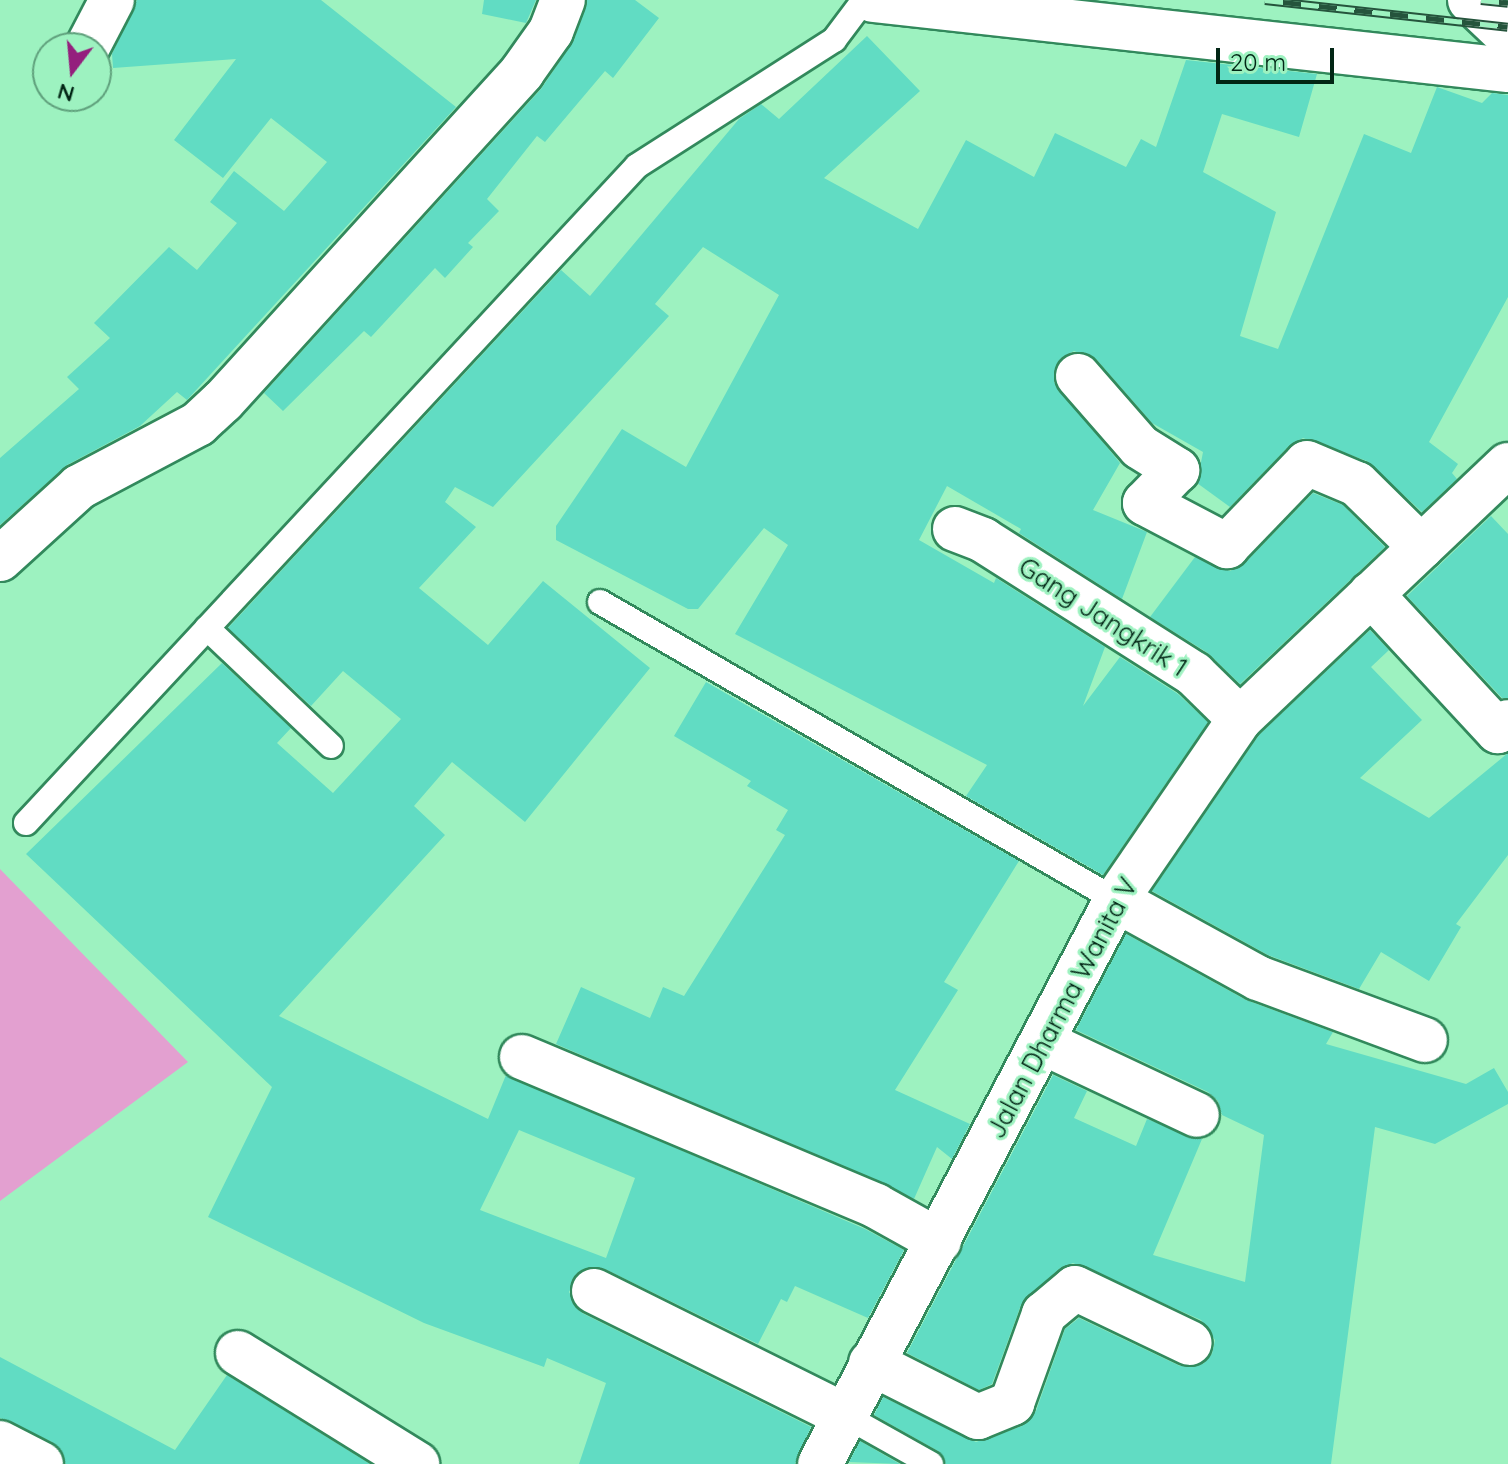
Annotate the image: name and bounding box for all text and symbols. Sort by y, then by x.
north arrow [32,32,112,112]
scale bar [1220,32,1338,82]
text: 20 m [1230,47,1286,77]
text: N [54,77,78,109]
street label: Gang Jangkrik 1 [1013,551,1193,683]
street label: Jalan Dharma Wanita V [980,872,1144,1144]

